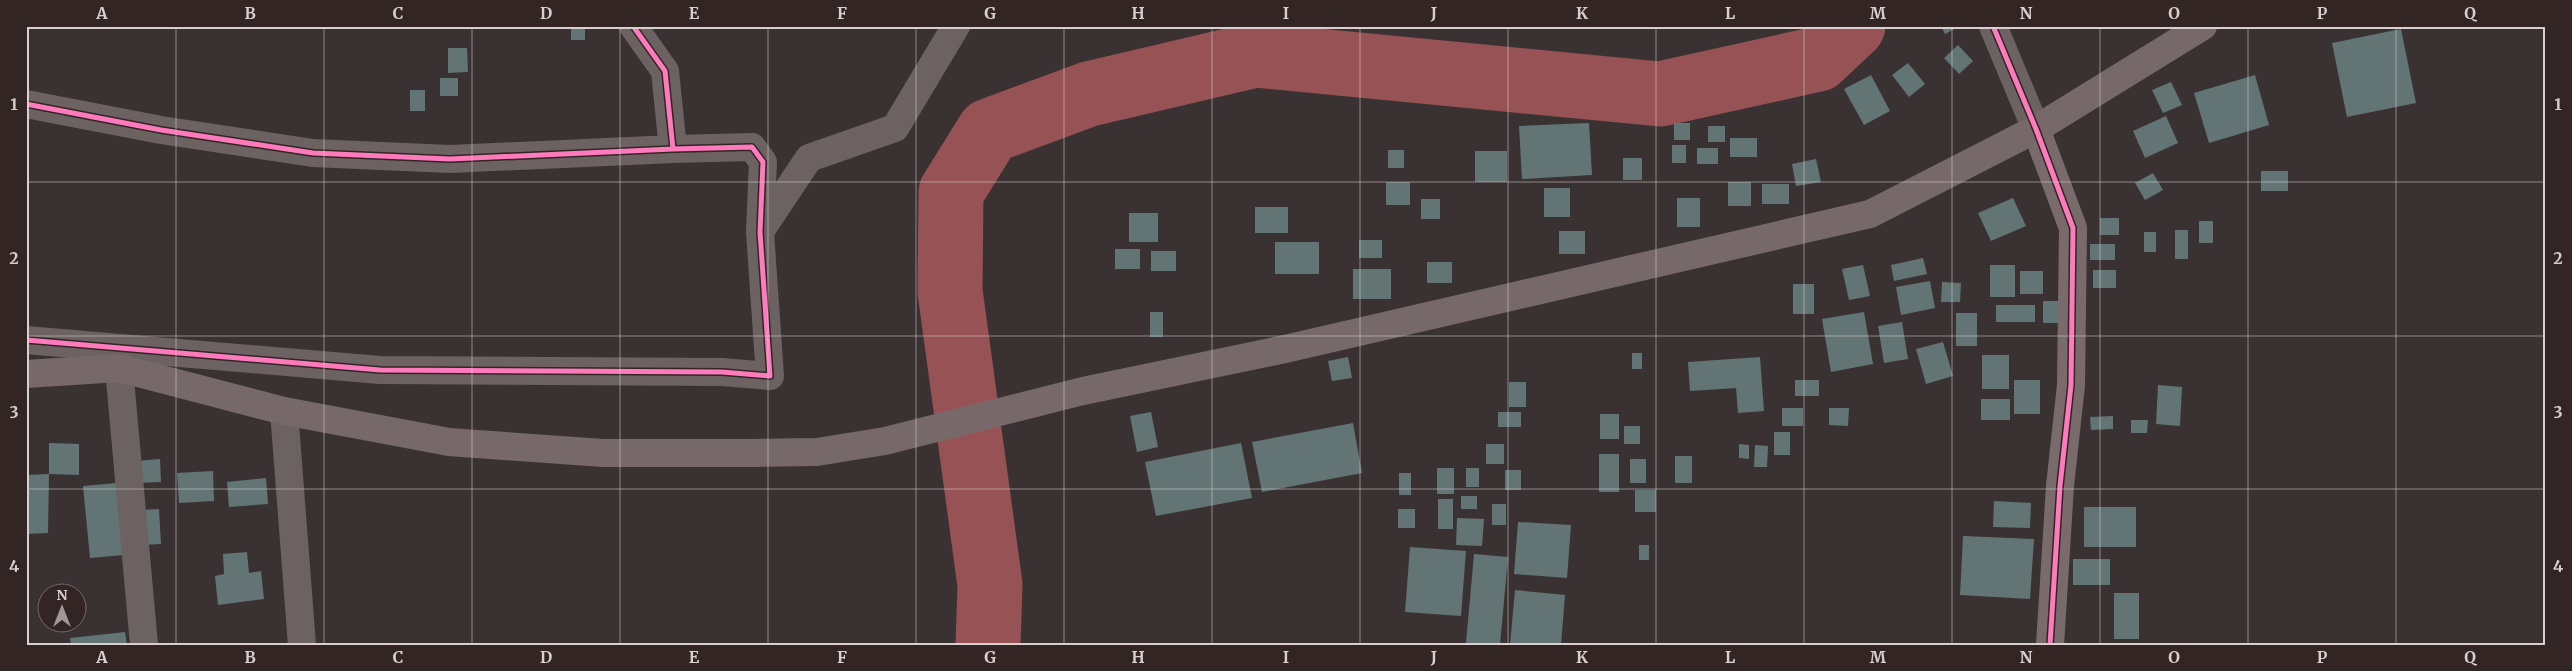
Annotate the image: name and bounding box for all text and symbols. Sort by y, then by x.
text: A [95,3,108,23]
text: B [244,3,256,23]
text: C [393,3,403,23]
text: D [540,3,552,23]
text: E [689,3,700,23]
text: F [837,3,847,23]
text: G [984,3,996,23]
text: H [1131,3,1145,23]
text: I [1283,3,1289,23]
text: J [1430,3,1437,23]
text: K [1576,3,1588,23]
text: L [1725,3,1735,23]
text: M [1870,3,1887,23]
text: N [2020,3,2033,23]
text: O [2168,3,2180,23]
text: P [2317,3,2328,23]
text: Q [2464,3,2477,23]
text: 1 [10,94,18,114]
text: 1 [2554,94,2562,114]
text: 2 [9,248,19,268]
text: 2 [2553,248,2563,268]
text: 3 [9,402,19,422]
text: 3 [2553,402,2563,422]
text: 4 [9,556,19,576]
text: 4 [2553,556,2563,576]
north arrow [38,584,88,634]
text: N [56,586,68,604]
text: A [95,647,108,667]
text: B [244,647,256,667]
text: C [393,647,403,667]
text: D [540,647,552,667]
text: E [689,647,700,667]
text: F [837,647,847,667]
text: G [984,647,996,667]
text: H [1131,647,1145,667]
text: I [1283,647,1289,667]
text: J [1430,647,1437,667]
text: K [1576,647,1588,667]
text: L [1725,647,1735,667]
text: M [1870,647,1887,667]
text: N [2020,647,2033,667]
text: O [2168,647,2180,667]
text: P [2317,647,2328,667]
text: Q [2464,647,2477,667]

